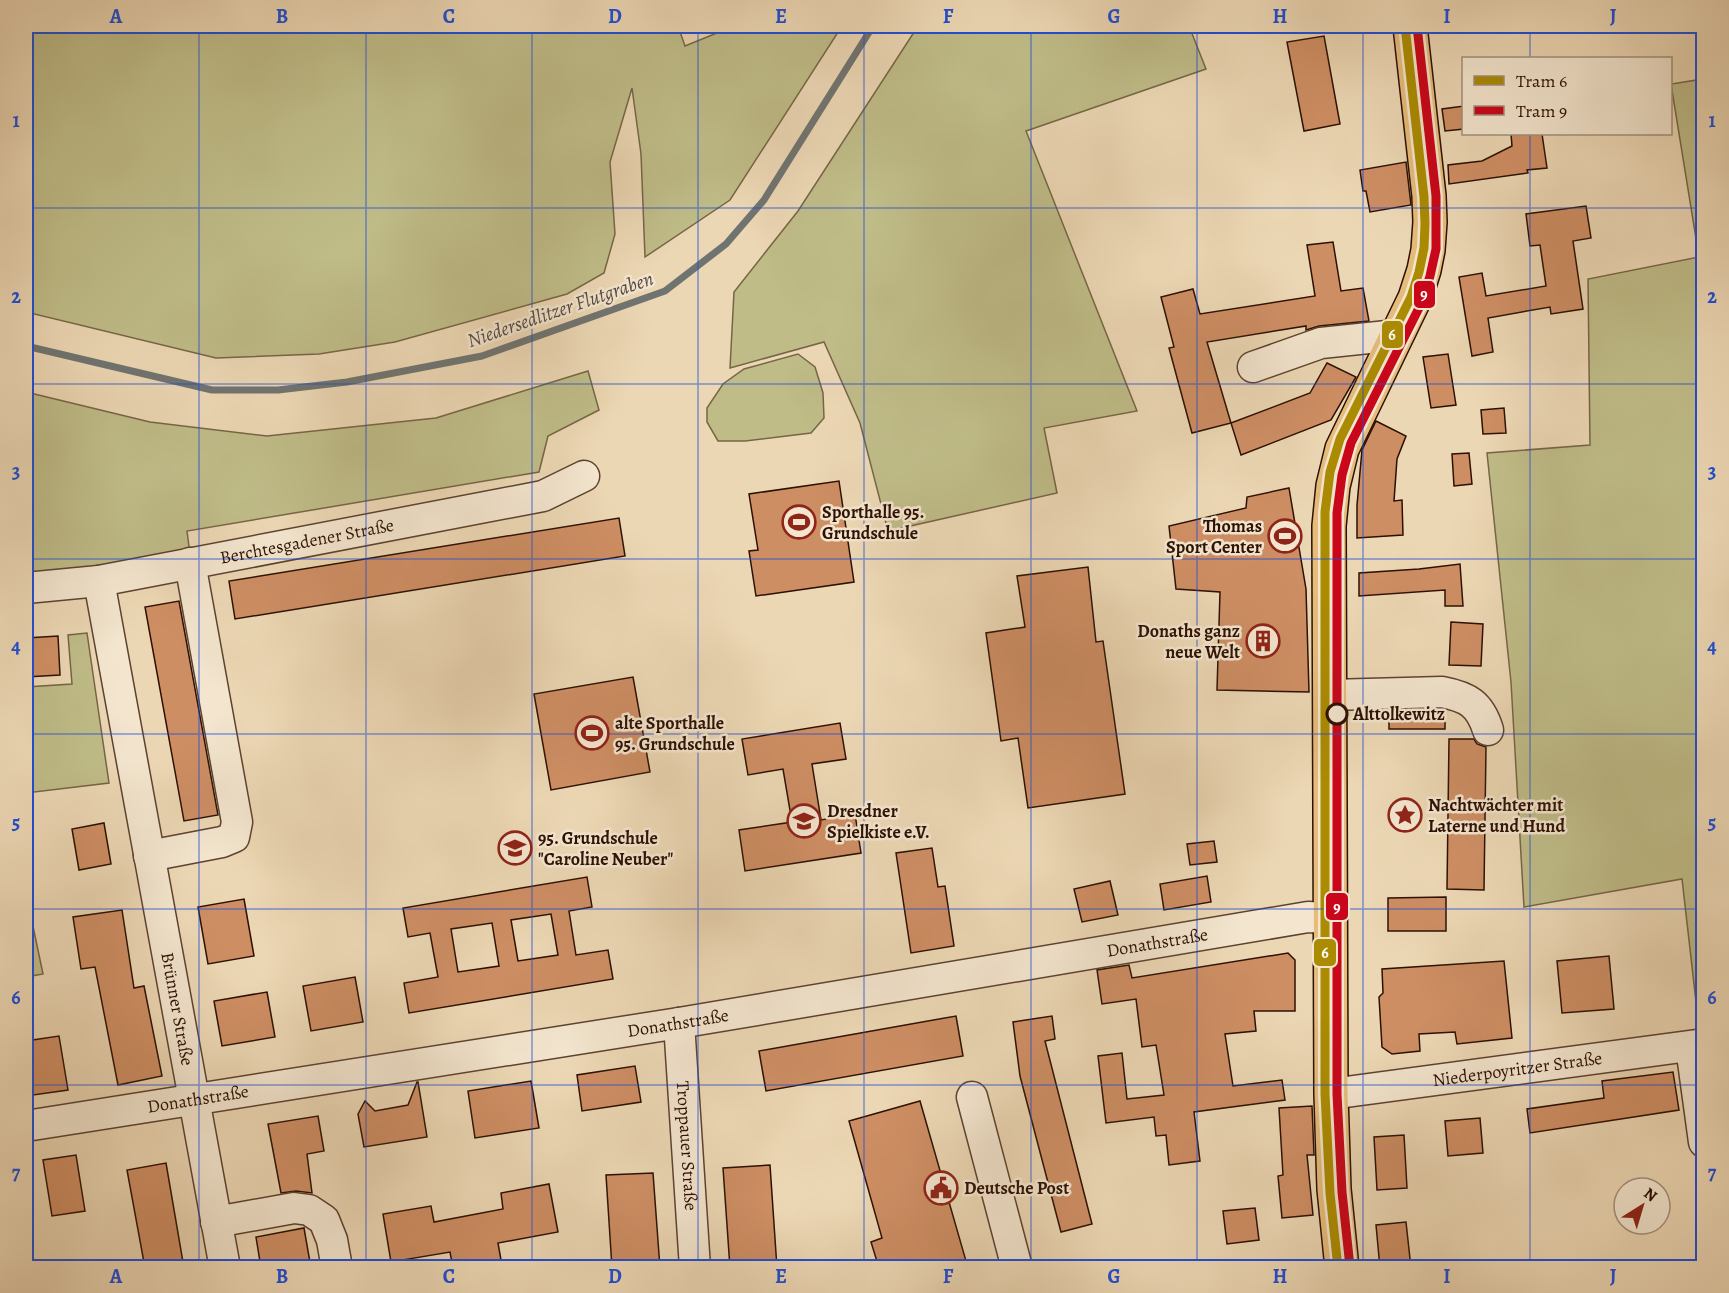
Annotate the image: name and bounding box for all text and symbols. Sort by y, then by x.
text: A [109,3,123,30]
text: B [276,3,288,30]
text: C [443,3,455,30]
text: D [608,3,622,30]
text: E [775,3,787,30]
text: F [943,3,954,30]
text: G [1107,3,1121,30]
text: H [1273,3,1288,30]
text: I [1443,3,1451,30]
text: J [1610,3,1617,30]
legend [1462,57,1672,135]
text: Tram 6 [1516,69,1567,93]
text: Tram 9 [1516,99,1567,123]
text: 1 [12,107,20,134]
text: 1 [1708,107,1716,134]
water label: Niedersedlitzer Flutgraben [463,265,657,354]
line badge: 9 [1413,280,1436,309]
text: 2 [11,283,21,310]
text: 2 [1707,283,1717,310]
text: 9 [1420,284,1428,306]
line badge: 6 [1381,320,1404,349]
text: 6 [1388,324,1396,346]
text: 3 [12,458,20,485]
text: 3 [1708,458,1716,485]
place label: Sporthalle 95. Grundschule [822,500,924,545]
sports icon: Sporthalle 95. Grundschule [781,504,817,540]
street label: Berchtesgadener Straße [218,513,396,570]
place label: Thomas Sport Center [1166,514,1263,559]
sports icon: Thomas Sport Center [1267,518,1303,554]
place label: Donaths ganz neue Welt [1137,619,1240,664]
building icon: Donaths ganz neue Welt [1245,623,1281,659]
text: 4 [11,633,21,660]
text: 4 [1707,633,1717,660]
place label: Alttolkewitz [1352,702,1445,726]
marker: Alttolkewitz [1326,703,1348,725]
place label: alte Sporthalle 95. Grundschule [615,711,735,756]
sports icon: alte Sporthalle 95. Grundschule [574,715,610,751]
place label: Nachtwächter mit Laterne und Hund [1428,793,1565,838]
place icon: Nachtwächter mit Laterne und Hund [1387,797,1423,833]
place label: Dresdner Spielkiste e.V. [827,799,930,844]
school or university icon: Dresdner Spielkiste e.V. [786,803,822,839]
text: 5 [12,809,20,836]
text: 5 [1708,809,1716,836]
place label: 95. Grundschule "Caroline Neuber" [538,826,674,871]
school or university icon: 95. Grundschule "Caroline Neuber" [497,830,533,866]
line badge: 9 [1325,892,1349,921]
text: 9 [1333,897,1341,919]
street label: Donathstraße [1105,922,1210,963]
line badge: 6 [1313,938,1337,967]
text: 6 [1321,942,1329,964]
street label: Brünner Straße [155,950,200,1068]
text: 6 [11,984,21,1011]
text: 6 [1707,984,1717,1011]
street label: Donathstraße [625,1003,730,1043]
street label: Niederpoyritzer Straße [1431,1046,1604,1092]
street label: Donathstraße [145,1079,250,1119]
street label: Troppauer Straße [671,1080,703,1211]
text: 7 [12,1159,21,1186]
text: 7 [1708,1159,1717,1186]
public building icon: Deutsche Post [923,1170,959,1206]
place label: Deutsche Post [964,1176,1069,1200]
north arrow [1612,1176,1672,1236]
text: N [1639,1183,1662,1207]
text: A [109,1263,123,1290]
text: B [276,1263,288,1290]
text: C [443,1263,455,1290]
text: D [608,1263,622,1290]
text: E [775,1263,787,1290]
text: F [943,1263,954,1290]
text: G [1107,1263,1121,1290]
text: H [1273,1263,1288,1290]
text: I [1443,1263,1451,1290]
text: J [1610,1263,1617,1290]

